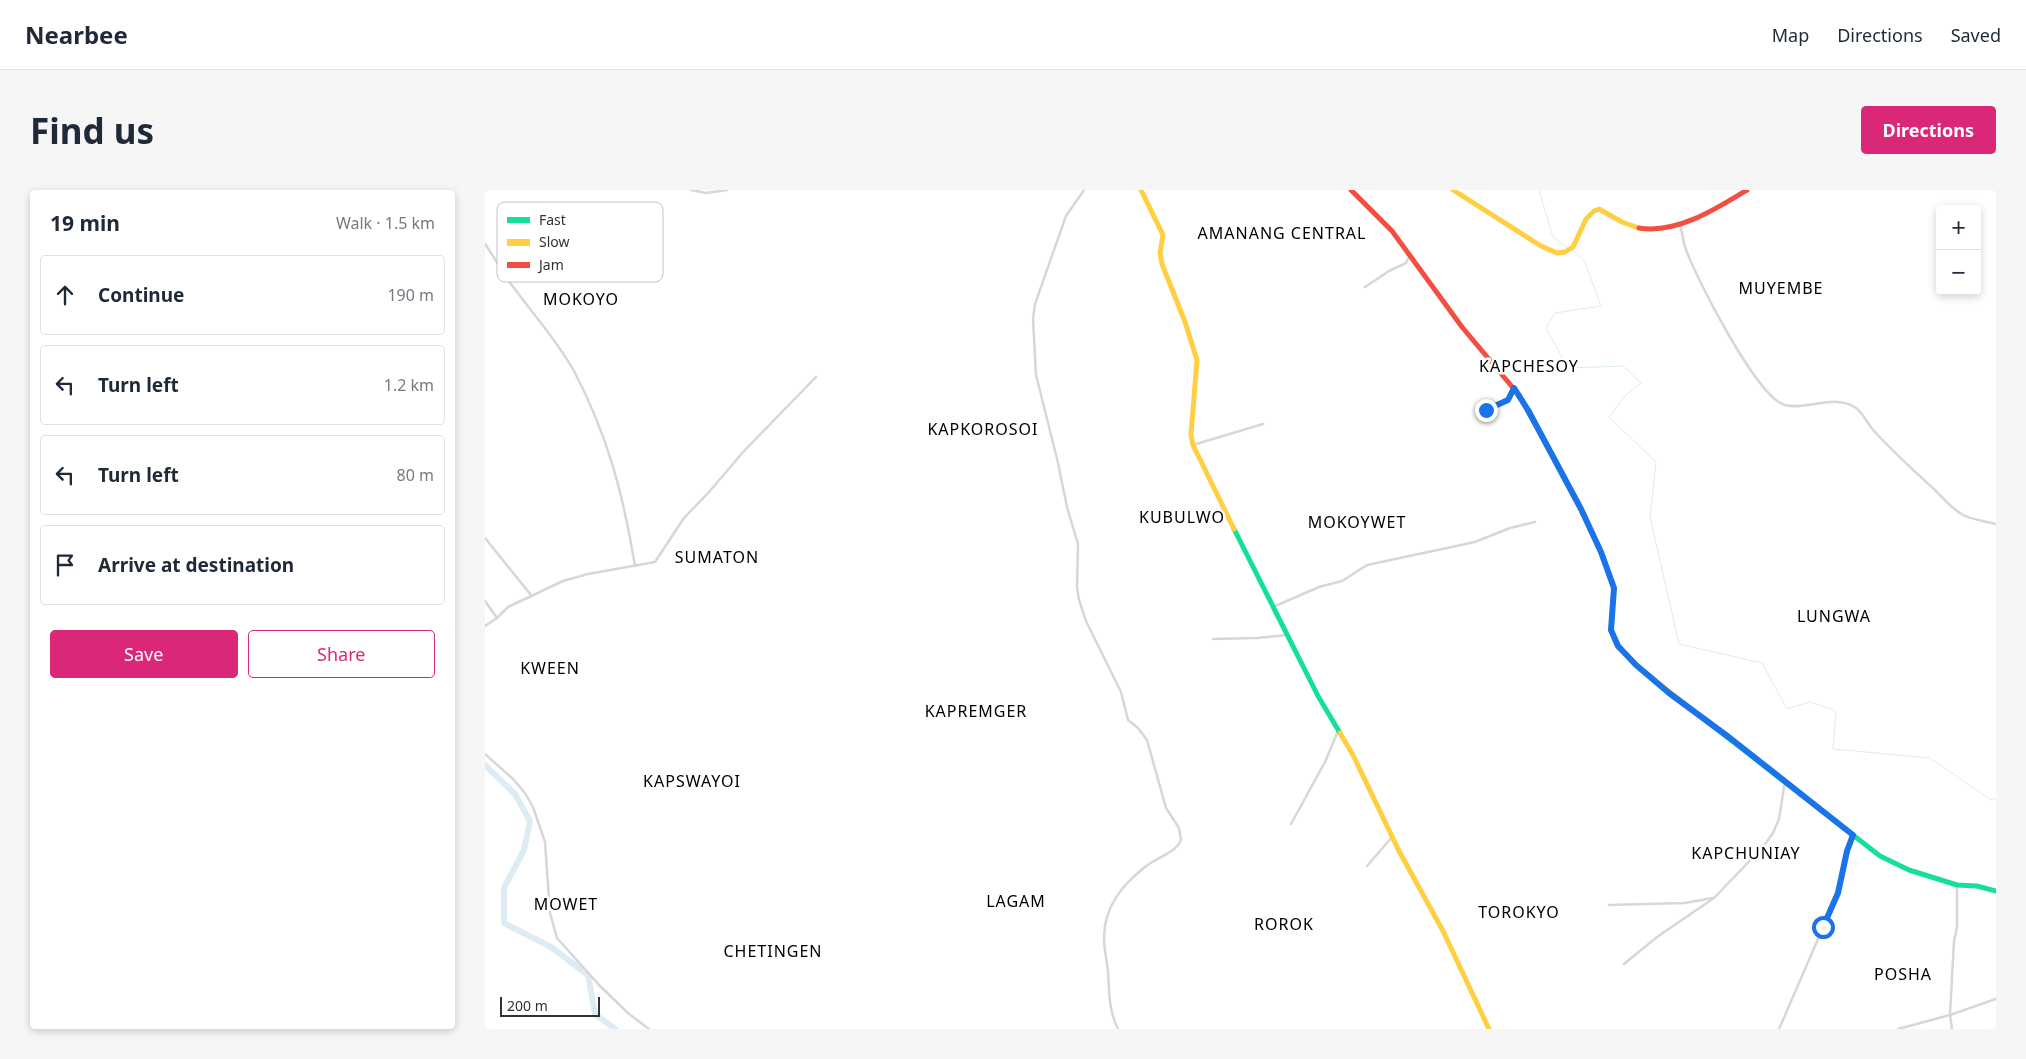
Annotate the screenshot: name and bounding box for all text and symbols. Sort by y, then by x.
text: Nearbee [25,18,128,51]
text: Map [1772,23,1809,47]
text: Directions [1837,23,1923,47]
text: Saved [1951,23,2001,47]
button: Directions [1861,106,1996,154]
text: Find us [30,107,154,154]
legend [497,202,663,282]
map controls [1936,205,1981,295]
button: + [1936,205,1981,250]
text: 19 min [50,209,120,237]
text: Fast [539,210,566,229]
text: Walk · 1.5 km [336,212,435,234]
district label: AMANANG CENTRAL [1198,222,1366,244]
text: Slow [539,232,570,251]
button: − [1936,250,1981,295]
text: Jam [537,255,564,274]
district label: MUYEMBE [1739,277,1823,299]
icon: ahead [51,281,79,309]
text: Continue [98,282,184,308]
text: 190 m [387,284,434,306]
district label: MOKOYO [543,288,619,310]
district label: KAPCHESOY [1479,355,1579,377]
icon: left [51,371,79,399]
text: Turn left [98,372,179,398]
text: 1.2 km [384,374,434,396]
route end [1475,399,1498,422]
district label: KAPKOROSOI [927,418,1039,440]
icon: left [51,461,79,489]
text: Turn left [98,462,179,488]
text: 80 m [397,464,434,486]
district label: KUBULWO [1139,506,1225,528]
district label: MOKOYWET [1308,511,1406,533]
district label: SUMATON [675,546,759,568]
icon: arrive [51,551,79,579]
text: Arrive at destination [98,552,294,578]
district label: LUNGWA [1797,605,1871,627]
button: Save [50,630,238,678]
button: Share [248,630,435,678]
district label: KWEEN [520,657,580,679]
district label: KAPREMGER [925,700,1027,722]
district label: KAPSWAYOI [643,770,741,792]
district label: KAPCHUNIAY [1691,842,1801,864]
district label: LAGAM [986,890,1046,912]
district label: MOWET [534,893,598,915]
district label: TOROKYO [1478,901,1560,923]
district label: ROROK [1254,913,1314,935]
route start [1812,916,1835,939]
district label: CHETINGEN [723,940,823,962]
district label: POSHA [1874,963,1932,985]
scale bar [500,994,600,1017]
text: 200 m [507,996,548,1015]

